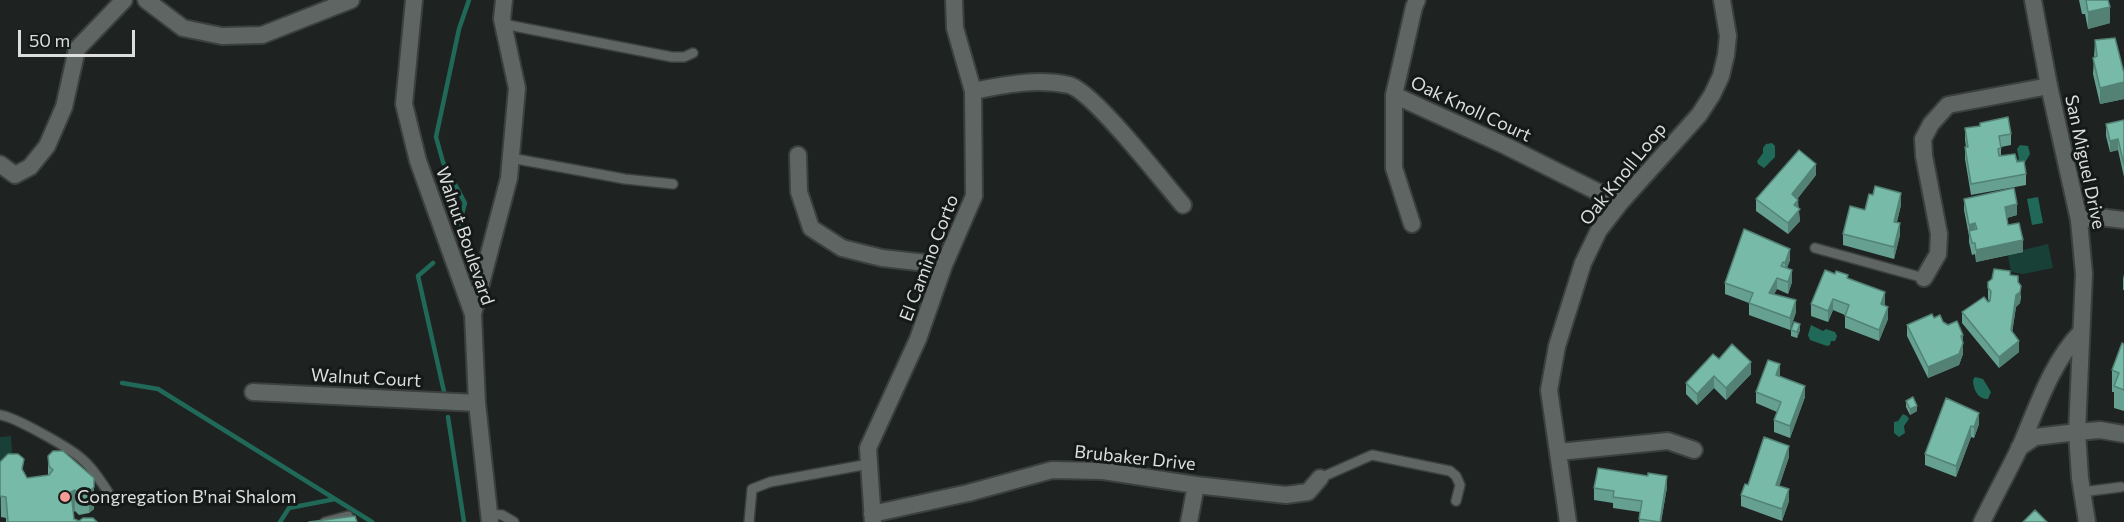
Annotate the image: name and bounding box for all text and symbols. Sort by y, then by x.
scale bar [21,18,138,56]
text: 50 m [29,29,70,51]
street label: Oak Knoll Court [1407,72,1535,146]
street label: San Miguel Drive [2060,93,2110,231]
street label: Oak Knoll Loop [1575,118,1671,230]
street label: Walnut Boulevard [431,164,499,308]
street label: El Camino Corto [895,192,963,324]
street label: Walnut Court [310,364,422,392]
street label: Brubaker Drive [1073,441,1197,475]
place label: Congregation B'nai Shalom [77,486,296,508]
marker: Congregation B'nai Shalom [58,490,72,504]

